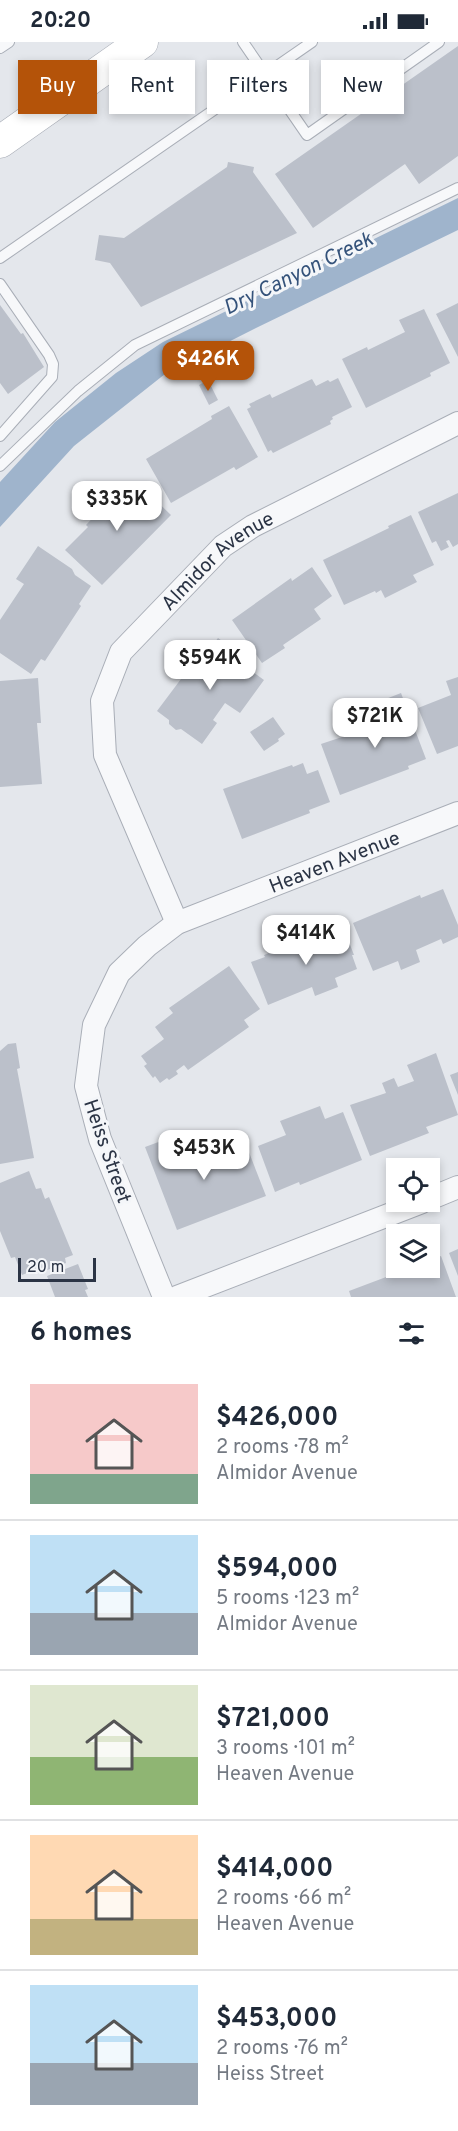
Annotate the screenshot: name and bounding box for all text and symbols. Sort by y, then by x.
text: 20:20 [30,8,91,35]
chip: Buy [18,60,97,114]
chip: Rent [109,60,195,114]
chip: Filters [207,60,309,114]
chip: New [321,60,404,114]
water label: Dry Canyon Creek [219,226,378,322]
pin: $426K [166,341,250,392]
text: $426K [176,347,240,373]
pin: $335K [75,481,159,532]
text: $335K [86,487,148,513]
street label: Almidor Avenue [157,507,279,617]
pin: $594K [168,640,252,691]
text: $594K [178,646,242,672]
pin: $721K [333,698,417,749]
text: $721K [347,704,403,730]
street label: Heaven Avenue [266,826,404,901]
pin: $414K [264,915,348,966]
text: $414K [276,921,336,947]
street label: Heiss Street [76,1096,136,1207]
pin: $453K [162,1130,246,1181]
text: $453K [172,1136,236,1162]
map controls [386,1158,440,1278]
button: locate [386,1158,440,1212]
button: layers [386,1224,440,1278]
scale bar [18,1255,96,1282]
text: 20 m [27,1258,64,1278]
text: 6 homes [30,1317,132,1350]
icon: filters [395,1317,428,1350]
text: $426,000 [216,1402,338,1435]
icon: home [78,1408,150,1480]
text: 2 rooms · 78 m² [216,1435,349,1461]
text: Almidor Avenue [216,1461,358,1487]
text: $594,000 [216,1553,338,1586]
icon: home [78,1559,150,1631]
text: 5 rooms · 123 m² [216,1586,359,1612]
text: Almidor Avenue [216,1612,358,1638]
text: $721,000 [216,1703,330,1736]
icon: home [78,1709,150,1781]
text: 3 rooms · 101 m² [216,1736,355,1762]
text: Heaven Avenue [216,1762,354,1788]
text: $414,000 [216,1853,333,1886]
icon: home [78,1859,150,1931]
text: 2 rooms · 66 m² [216,1886,351,1912]
text: Heaven Avenue [216,1912,354,1938]
text: $453,000 [216,2003,337,2036]
icon: home [78,2009,150,2081]
text: 2 rooms · 76 m² [216,2036,348,2062]
text: Heiss Street [216,2062,324,2088]

